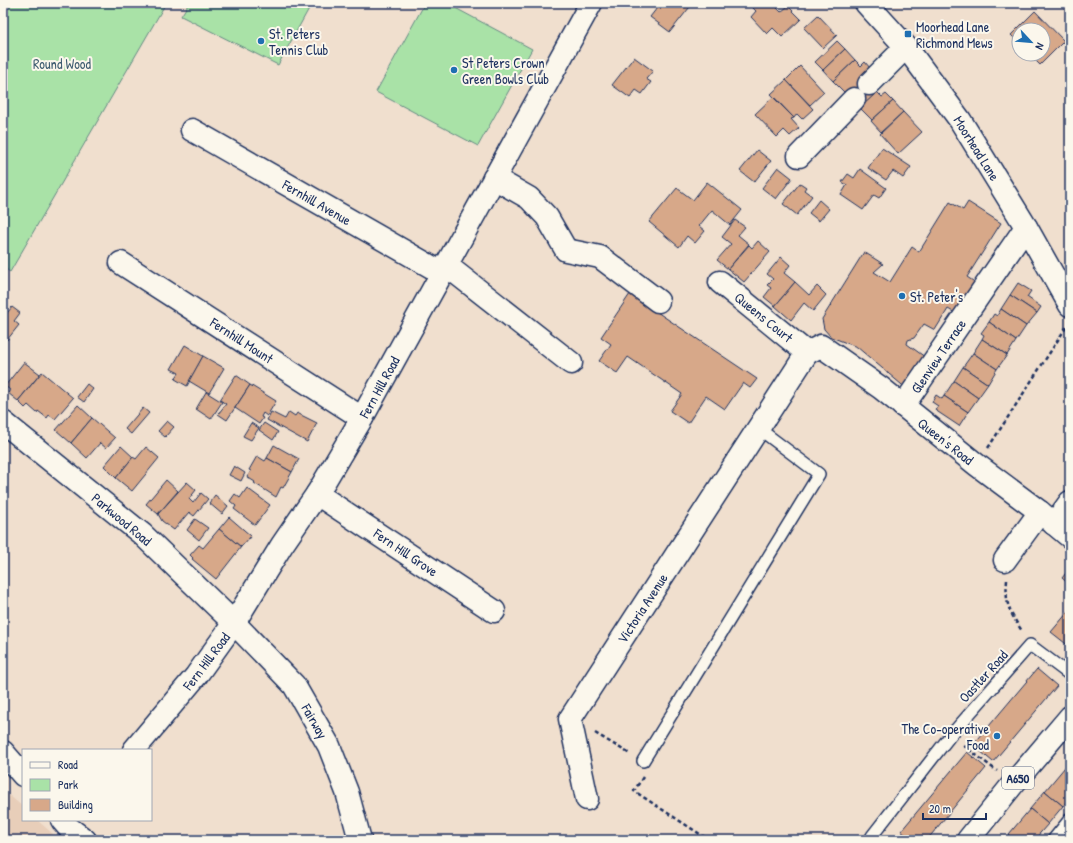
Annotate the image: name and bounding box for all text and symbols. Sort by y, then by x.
place label: Moorhead Lane Richmond Mews [916,17,993,52]
north arrow [1011,22,1051,62]
place label: St. Peters Tennis Club [269,24,329,59]
marker: Moorhead Lane Richmond Mews [903,29,913,39]
marker: St. Peters Tennis Club [256,36,266,46]
text: N [1032,41,1048,52]
place label: St Peters Crown Green Bowls Club [462,53,549,88]
park label: Round Wood [33,54,92,73]
marker: St Peters Crown Green Bowls Club [449,65,459,75]
street label: Moorhead Lane [950,112,1005,184]
street label: Fernhill Avenue [278,174,355,230]
place label: St. Peter's [910,287,963,306]
street label: Queens Court [731,288,797,347]
marker: St. Peter's [897,291,907,301]
street label: Fernhill Mount [206,312,277,368]
street label: Glenview Terrace [906,315,970,397]
street label: Fern Hill Road [354,352,404,422]
street label: Queen's Road [914,413,978,469]
street label: Parkwood Road [88,488,156,550]
street label: Fern Hill Grove [369,523,442,581]
street label: Victoria Avenue [612,569,672,647]
street label: Fern Hill Road [177,628,234,695]
street label: Oastler Road [954,645,1012,706]
street label: Fairway [296,699,333,742]
place label: The Co-operative Food [902,719,990,754]
marker: The Co-operative Food [992,731,1002,741]
legend [22,749,152,821]
text: Road [58,756,78,773]
road number: A650 [1002,767,1034,789]
text: Park [58,776,78,793]
scale bar [923,795,986,821]
text: Building [58,796,93,813]
text: 20 m [929,800,951,817]

